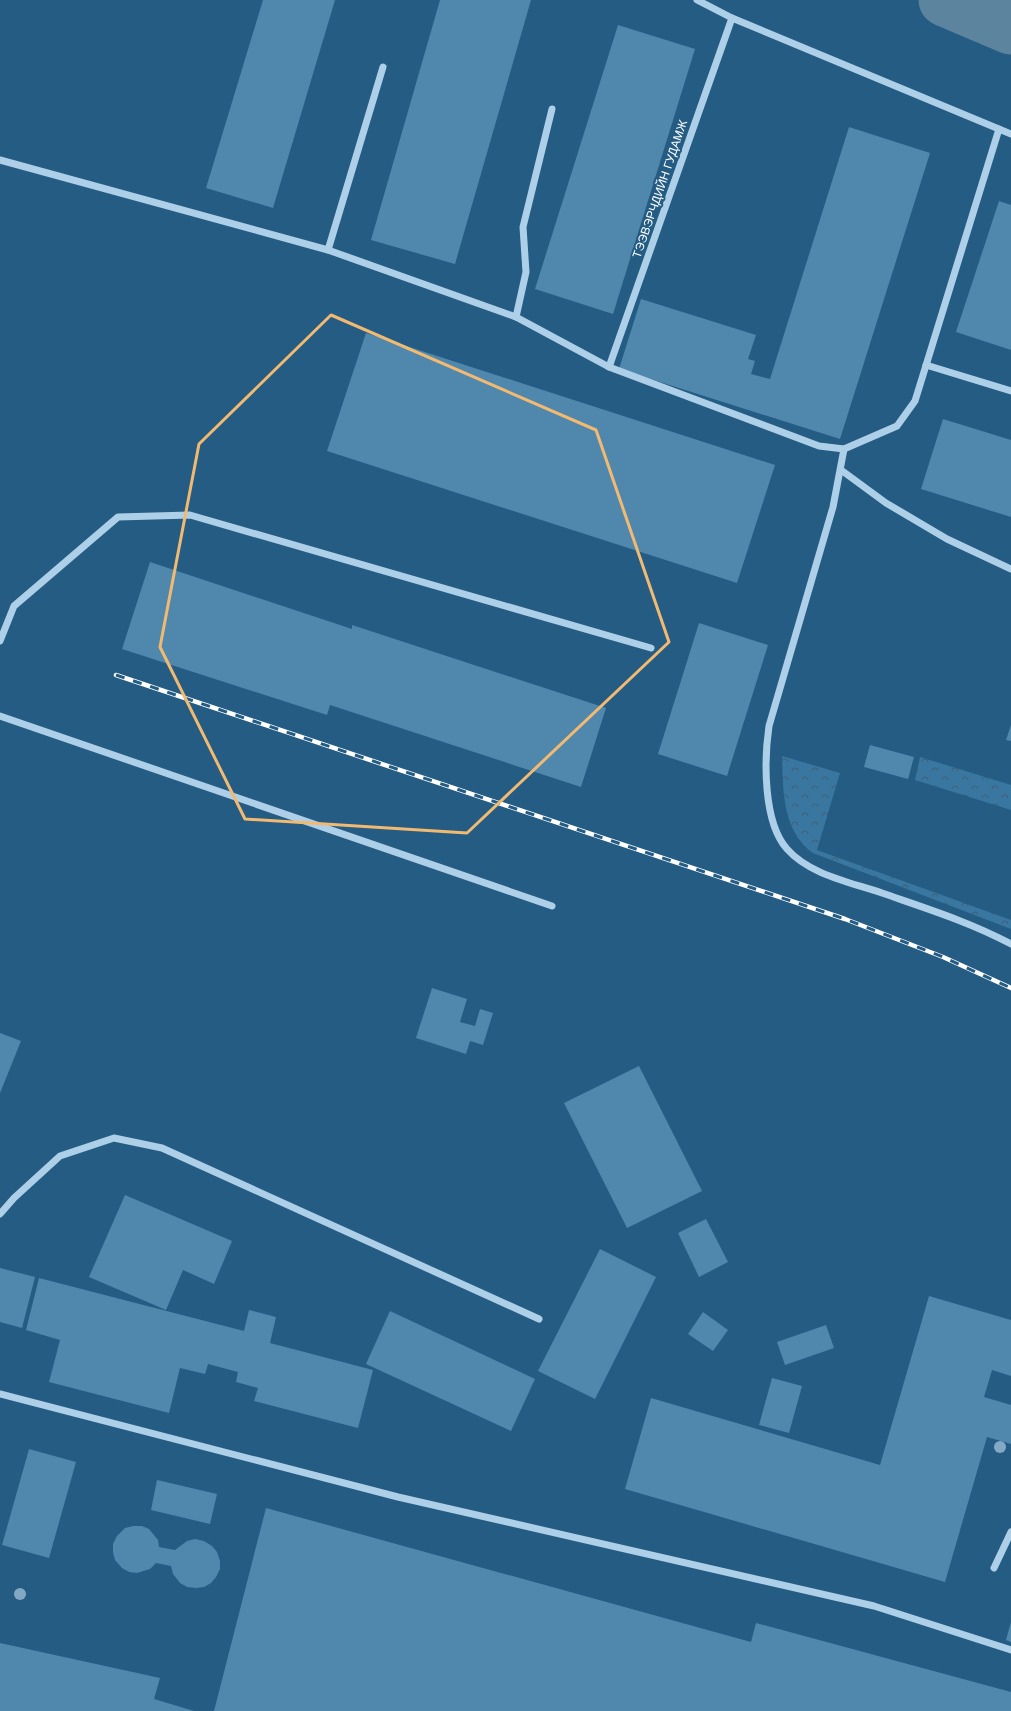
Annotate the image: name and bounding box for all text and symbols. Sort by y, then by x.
street label: ТЭЭВЭРЧДИЙН ГУДАМЖ [629,118,690,260]

